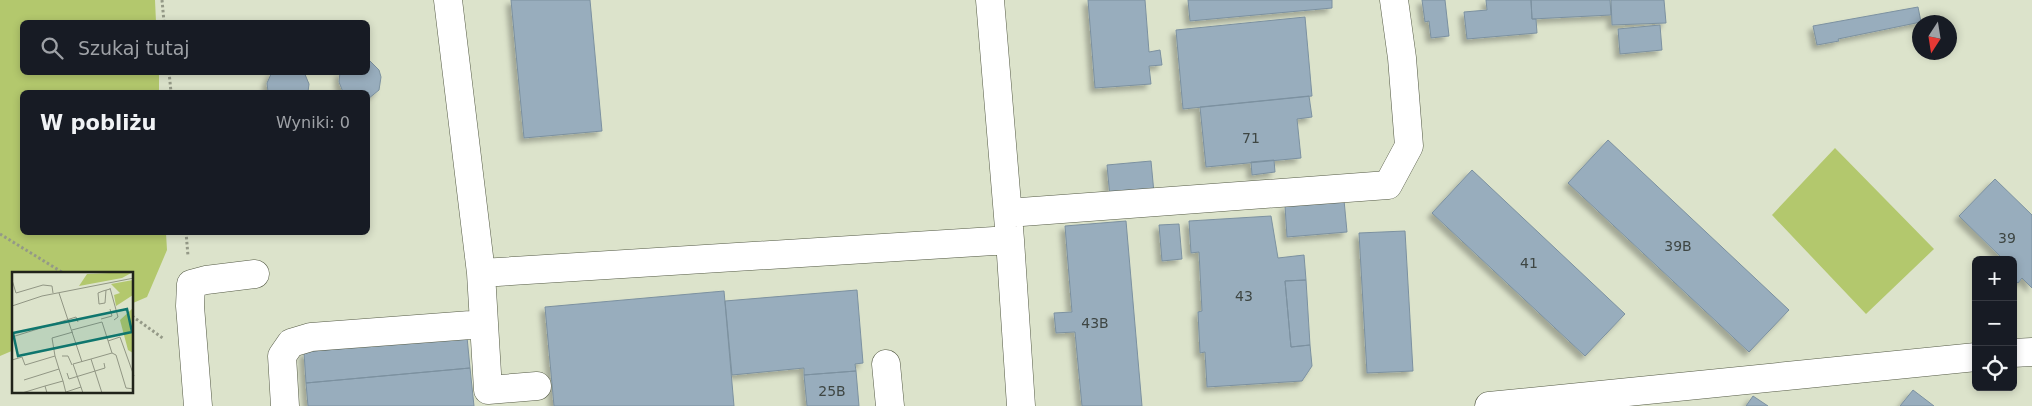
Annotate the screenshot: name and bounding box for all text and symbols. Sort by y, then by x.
north arrow [1912,15,1957,60]
search box [20,20,370,75]
icon: search [38,34,66,62]
text: Szukaj tutaj [78,37,190,59]
text: W pobliżu [40,111,157,135]
text: Wyniki: 0 [276,113,350,132]
house number: 71 [1242,130,1260,146]
house number: 39 [1998,230,2016,246]
house number: 39B [1664,238,1692,254]
house number: 41 [1520,255,1538,271]
map controls [1972,256,2017,391]
button: + [1972,256,2017,301]
inset map [12,272,134,394]
house number: 43 [1235,288,1253,304]
button: − [1972,301,2017,346]
house number: 43B [1081,315,1109,331]
button: locate [1972,346,2017,391]
house number: 25B [818,383,846,399]

